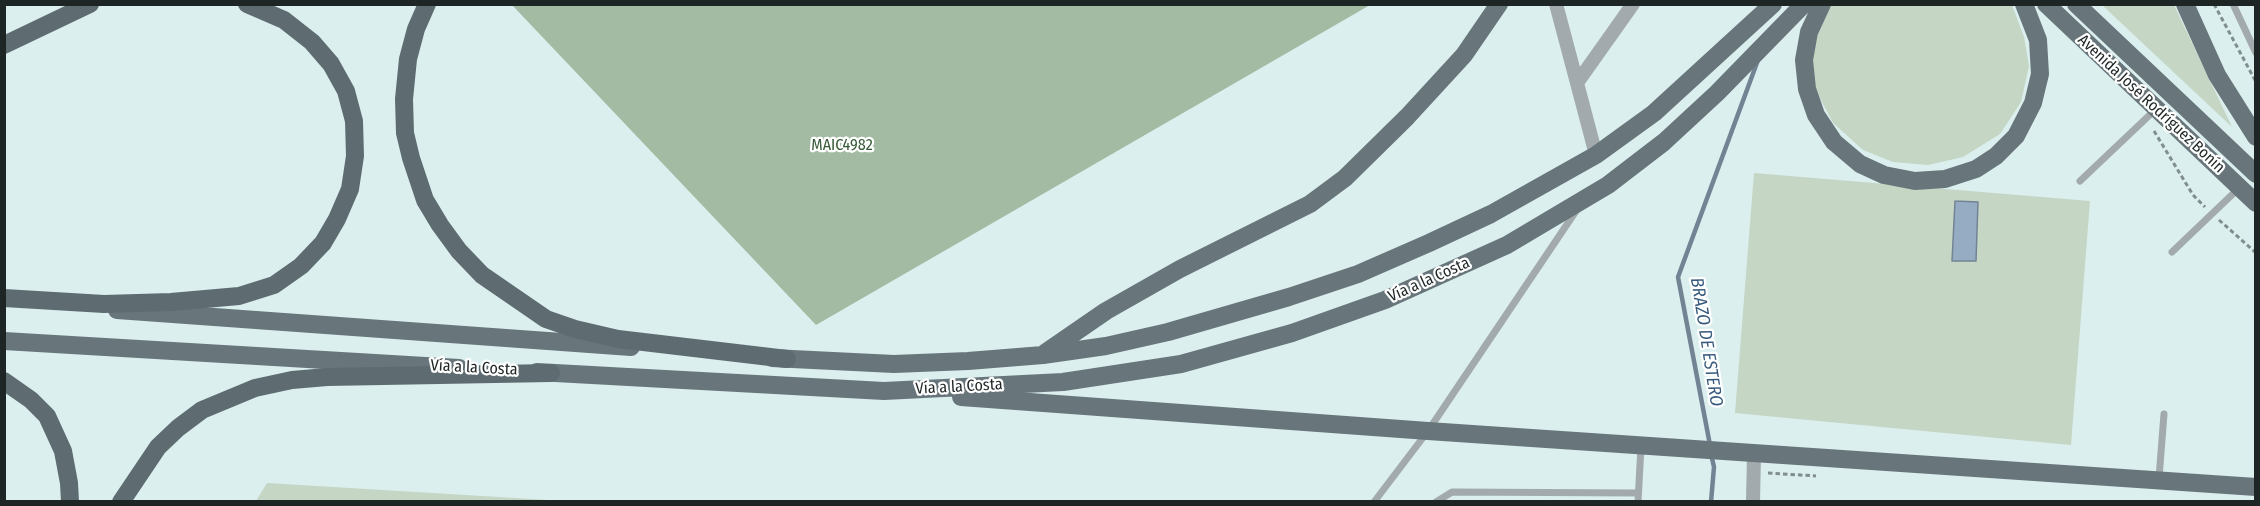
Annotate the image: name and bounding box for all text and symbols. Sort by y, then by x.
street label: Avenida José Rodríguez Bonín [2073,31,2229,177]
park label: MAIC4982 [811,136,873,156]
street label: Vía a la Costa [1385,253,1473,307]
water label: BRAZO DE ESTERO [1685,276,1727,408]
street label: Vía a la Costa [430,356,518,380]
street label: Vía a la Costa [915,375,1003,399]

